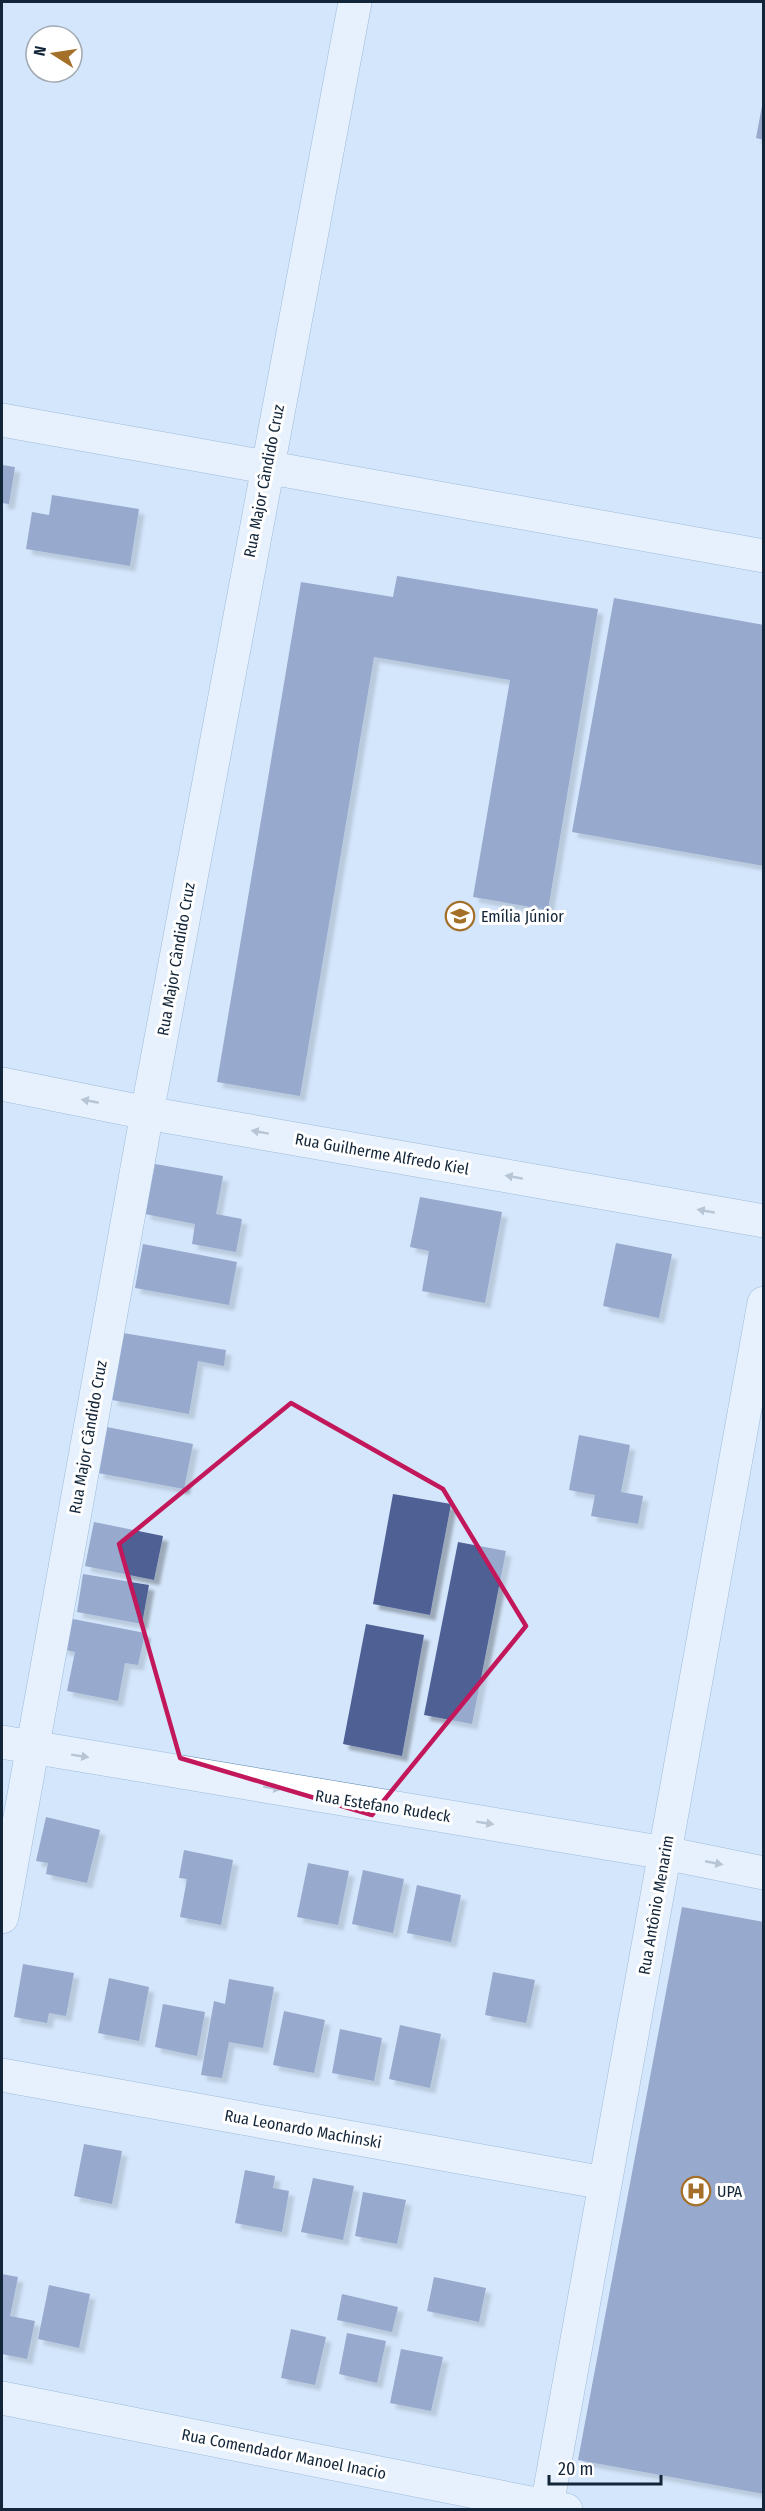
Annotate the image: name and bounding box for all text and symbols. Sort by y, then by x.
north arrow [24,24,84,84]
text: N [30,44,50,58]
street label: Rua Major Cândido Cruz [240,403,288,559]
street label: Rua Major Cândido Cruz [153,881,199,1037]
school or university icon: Emília Júnior [444,900,476,932]
place label: Emília Júnior [481,907,564,926]
one-way arrow [80,1096,99,1105]
one-way arrow [250,1128,269,1137]
street label: Rua Guilherme Alfredo Kiel [294,1129,470,1179]
one-way arrow [504,1172,523,1181]
one-way arrow [696,1206,715,1215]
street label: Rua Major Cândido Cruz [65,1359,111,1515]
one-way arrow [70,1752,89,1761]
one-way arrow [263,1784,282,1793]
street label: Rua Estefano Rudeck [314,1786,453,1826]
one-way arrow [476,1819,495,1828]
street label: Rua Antônio Menarim [634,1834,678,1976]
one-way arrow [705,1859,724,1868]
street label: Rua Leonardo Machinski [223,2106,383,2152]
hospital icon: UPA [680,2175,712,2207]
place label: UPA [717,2182,743,2201]
street label: Rua Comendador Manoel Inacio [180,2425,388,2483]
scale bar [549,2448,662,2486]
text: 20 m [558,2458,593,2480]

